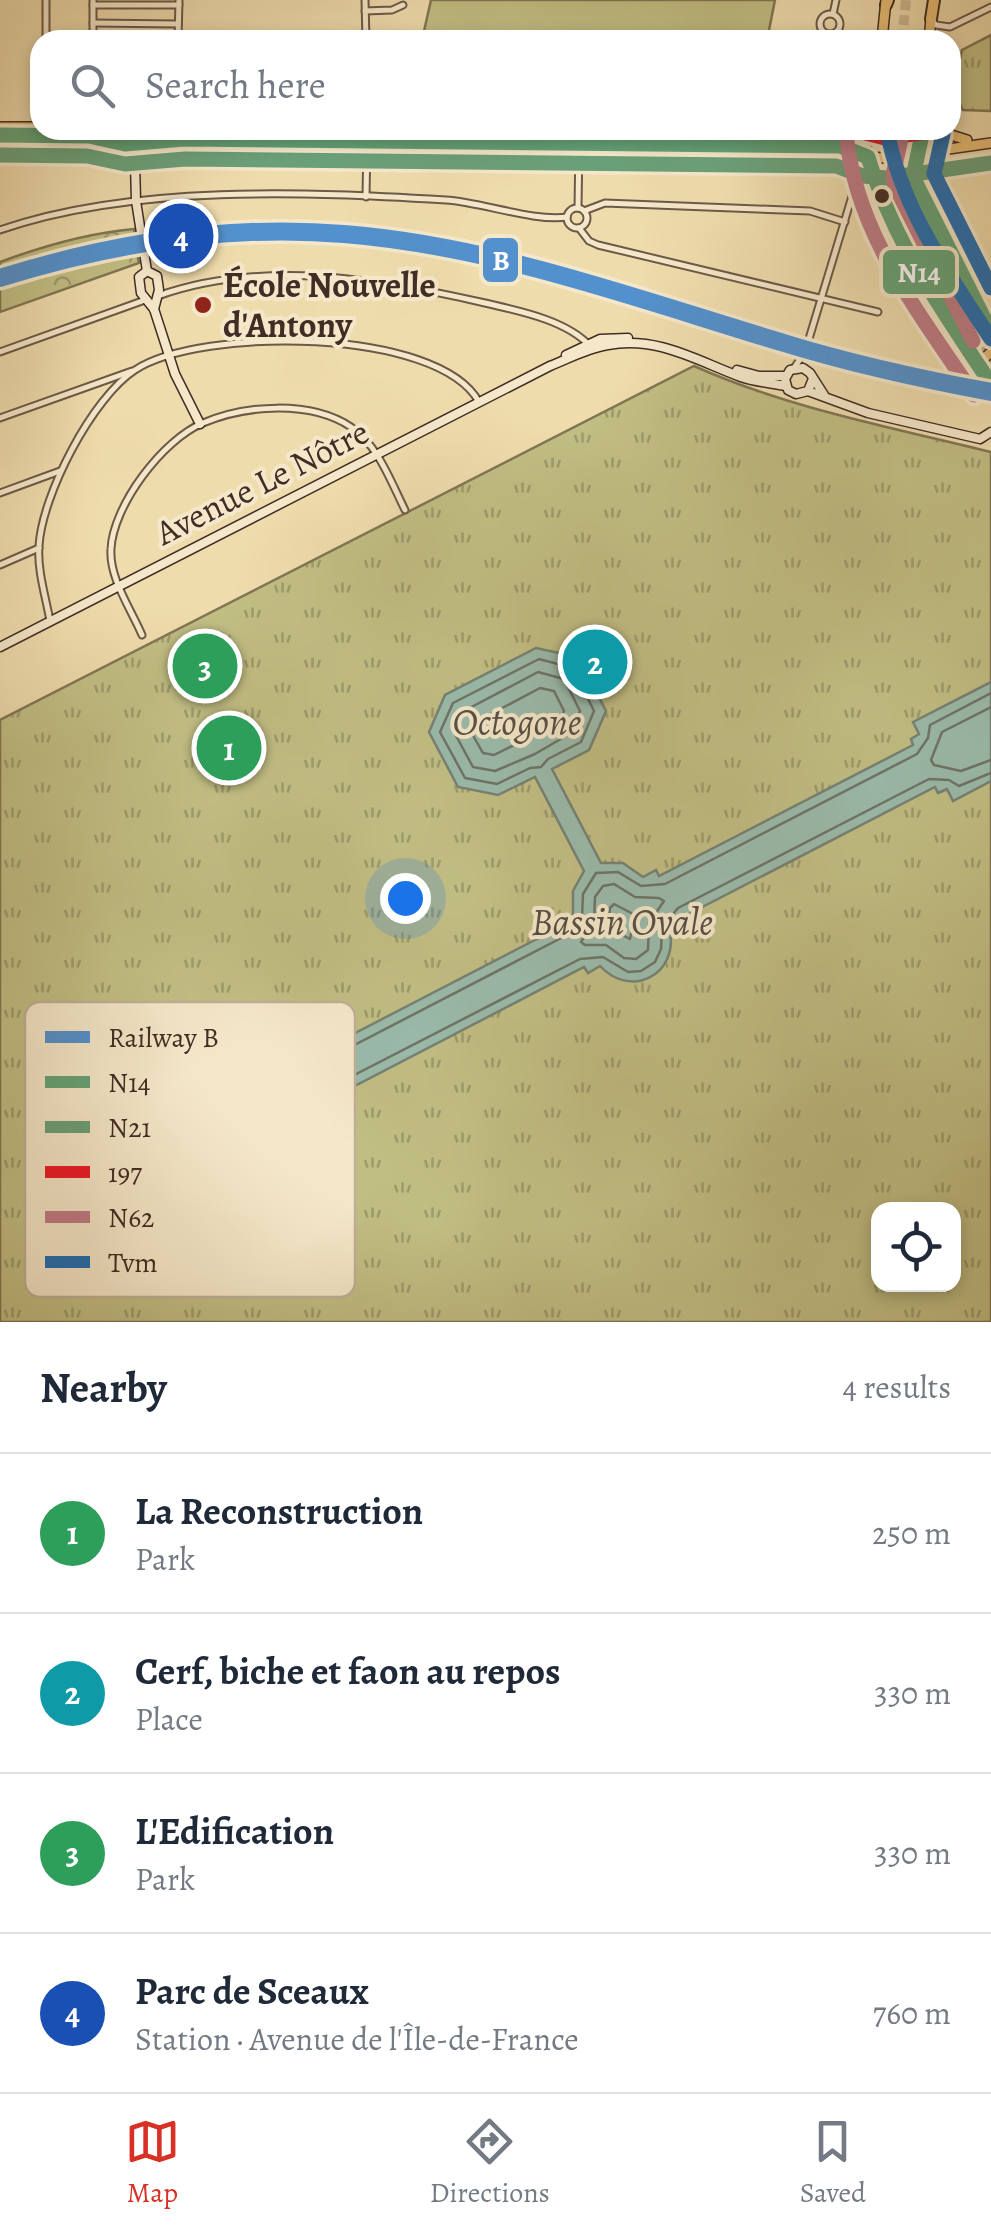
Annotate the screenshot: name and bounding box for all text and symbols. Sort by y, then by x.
search box [30,30,961,140]
icon: search [65,58,120,113]
text: Search here [145,59,326,111]
unlabelled marker [872,186,892,206]
pin: 4 [148,198,214,274]
line badge: B [481,236,520,284]
text: B [492,242,510,280]
line badge: N14 [881,248,957,296]
text: N14 [897,254,941,292]
place label: École Nouvelle d'Antony [223,261,436,349]
marker: École Nouvelle d'Antony [192,294,214,316]
street label: Avenue Le Nôtre [146,408,377,557]
pin: 2 [562,624,628,700]
pin: 3 [172,628,238,704]
water label: Octogone [452,696,582,748]
pin: 1 [196,710,262,786]
your location [380,873,431,924]
water label: Bassin Ovale [531,896,713,948]
legend [25,1002,355,1297]
text: Railway B [108,1019,219,1057]
text: N14 [108,1064,150,1102]
text: N21 [108,1109,151,1147]
text: 197 [108,1154,142,1192]
text: N62 [108,1199,154,1237]
map controls [871,1202,961,1292]
button: locate [871,1202,961,1292]
text: Tvm [108,1244,158,1282]
text: Nearby [40,1359,167,1416]
text: 4 results [842,1365,951,1409]
text: La Reconstruction [135,1485,423,1537]
text: 1 [67,1511,78,1555]
text: 250 m [872,1511,951,1555]
text: Park [135,1537,195,1581]
text: Cerf, biche et faon au repos [135,1645,561,1697]
text: 2 [65,1671,80,1715]
text: 330 m [874,1671,951,1715]
text: Place [135,1697,203,1741]
text: L'Edification [135,1805,334,1857]
text: 3 [66,1831,79,1875]
text: 330 m [874,1831,951,1875]
text: Park [135,1857,195,1901]
text: Parc de Sceaux [135,1965,369,2017]
text: 4 [65,1991,80,2035]
text: 760 m [873,1991,951,2035]
text: Station · Avenue de l'Île-de-France [135,2017,579,2061]
tab: Map [125,2114,180,2212]
tab: Directions [430,2114,550,2212]
tab: Saved [800,2114,866,2212]

